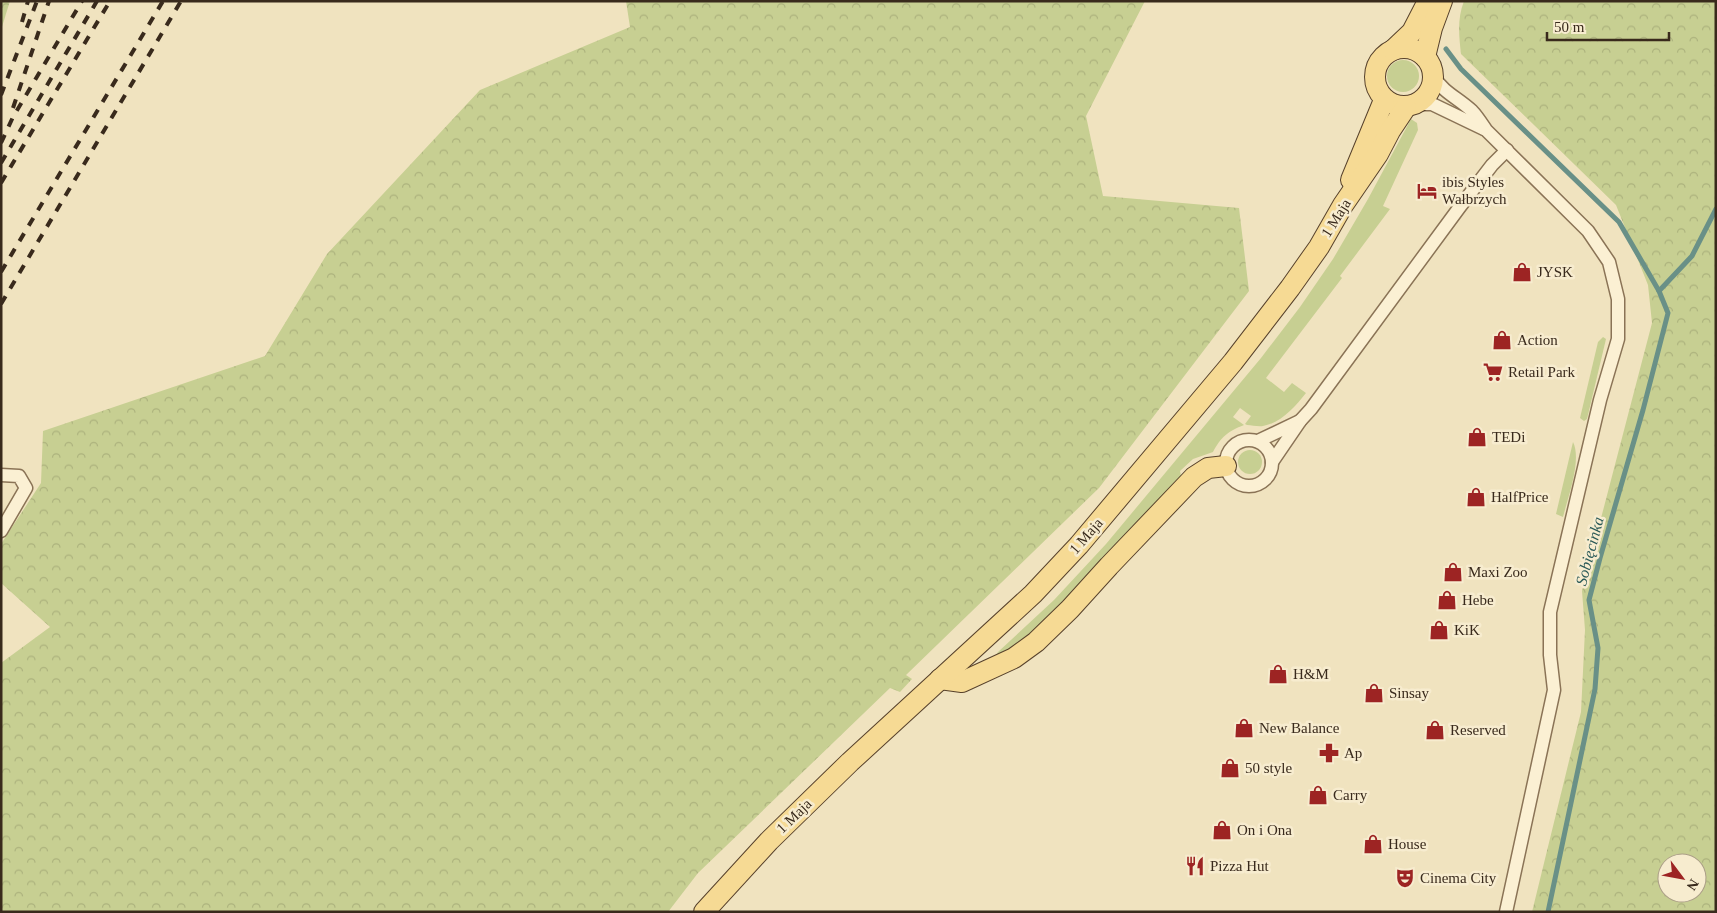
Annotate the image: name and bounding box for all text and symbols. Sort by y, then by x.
scale bar [1547,10,1670,42]
text: 50 m [1554,19,1585,35]
place label: ibis Styles Wałbrzych [1442,174,1507,207]
hotel icon: ibis Styles Wałbrzych [1416,180,1438,202]
street label: 1 Maja [1318,196,1354,240]
shop icon: JYSK [1511,261,1533,283]
place label: JYSK [1537,264,1573,280]
shop icon: Action [1491,329,1513,351]
place label: Action [1517,332,1558,348]
supermarket icon: Retail Park [1482,361,1504,383]
place label: Retail Park [1508,364,1576,380]
shop icon: TEDi [1466,426,1488,448]
place label: TEDi [1492,429,1525,445]
shop icon: HalfPrice [1465,486,1487,508]
place label: HalfPrice [1491,489,1549,505]
street label: 1 Maja [1066,515,1106,557]
water label: Sobięcinka [1572,515,1608,587]
shop icon: Maxi Zoo [1442,561,1464,583]
place label: Maxi Zoo [1468,564,1528,580]
shop icon: Hebe [1436,589,1458,611]
place label: Hebe [1462,592,1494,608]
shop icon: KiK [1428,619,1450,641]
place label: KiK [1454,622,1480,638]
shop icon: H&M [1267,663,1289,685]
place label: H&M [1293,666,1329,682]
shop icon: Sinsay [1363,682,1385,704]
place label: Sinsay [1389,685,1430,701]
shop icon: New Balance [1233,717,1255,739]
shop icon: Reserved [1424,719,1446,741]
place label: New Balance [1259,720,1340,736]
place label: Reserved [1450,722,1506,738]
pharmacy icon: Ap [1318,742,1340,764]
place label: Ap [1344,745,1362,761]
shop icon: 50 style [1219,757,1241,779]
place label: 50 style [1245,760,1292,776]
shop icon: Carry [1307,784,1329,806]
place label: Carry [1333,787,1368,803]
street label: 1 Maja [773,795,815,836]
shop icon: On i Ona [1211,819,1233,841]
place label: On i Ona [1237,822,1292,838]
shop icon: House [1362,833,1384,855]
place label: House [1388,836,1427,852]
north arrow [1657,853,1707,903]
restaurant icon: Pizza Hut [1184,855,1206,877]
place label: Pizza Hut [1210,858,1270,874]
theatre icon: Cinema City [1394,867,1416,889]
place label: Cinema City [1420,870,1497,886]
text: N [1684,876,1702,893]

